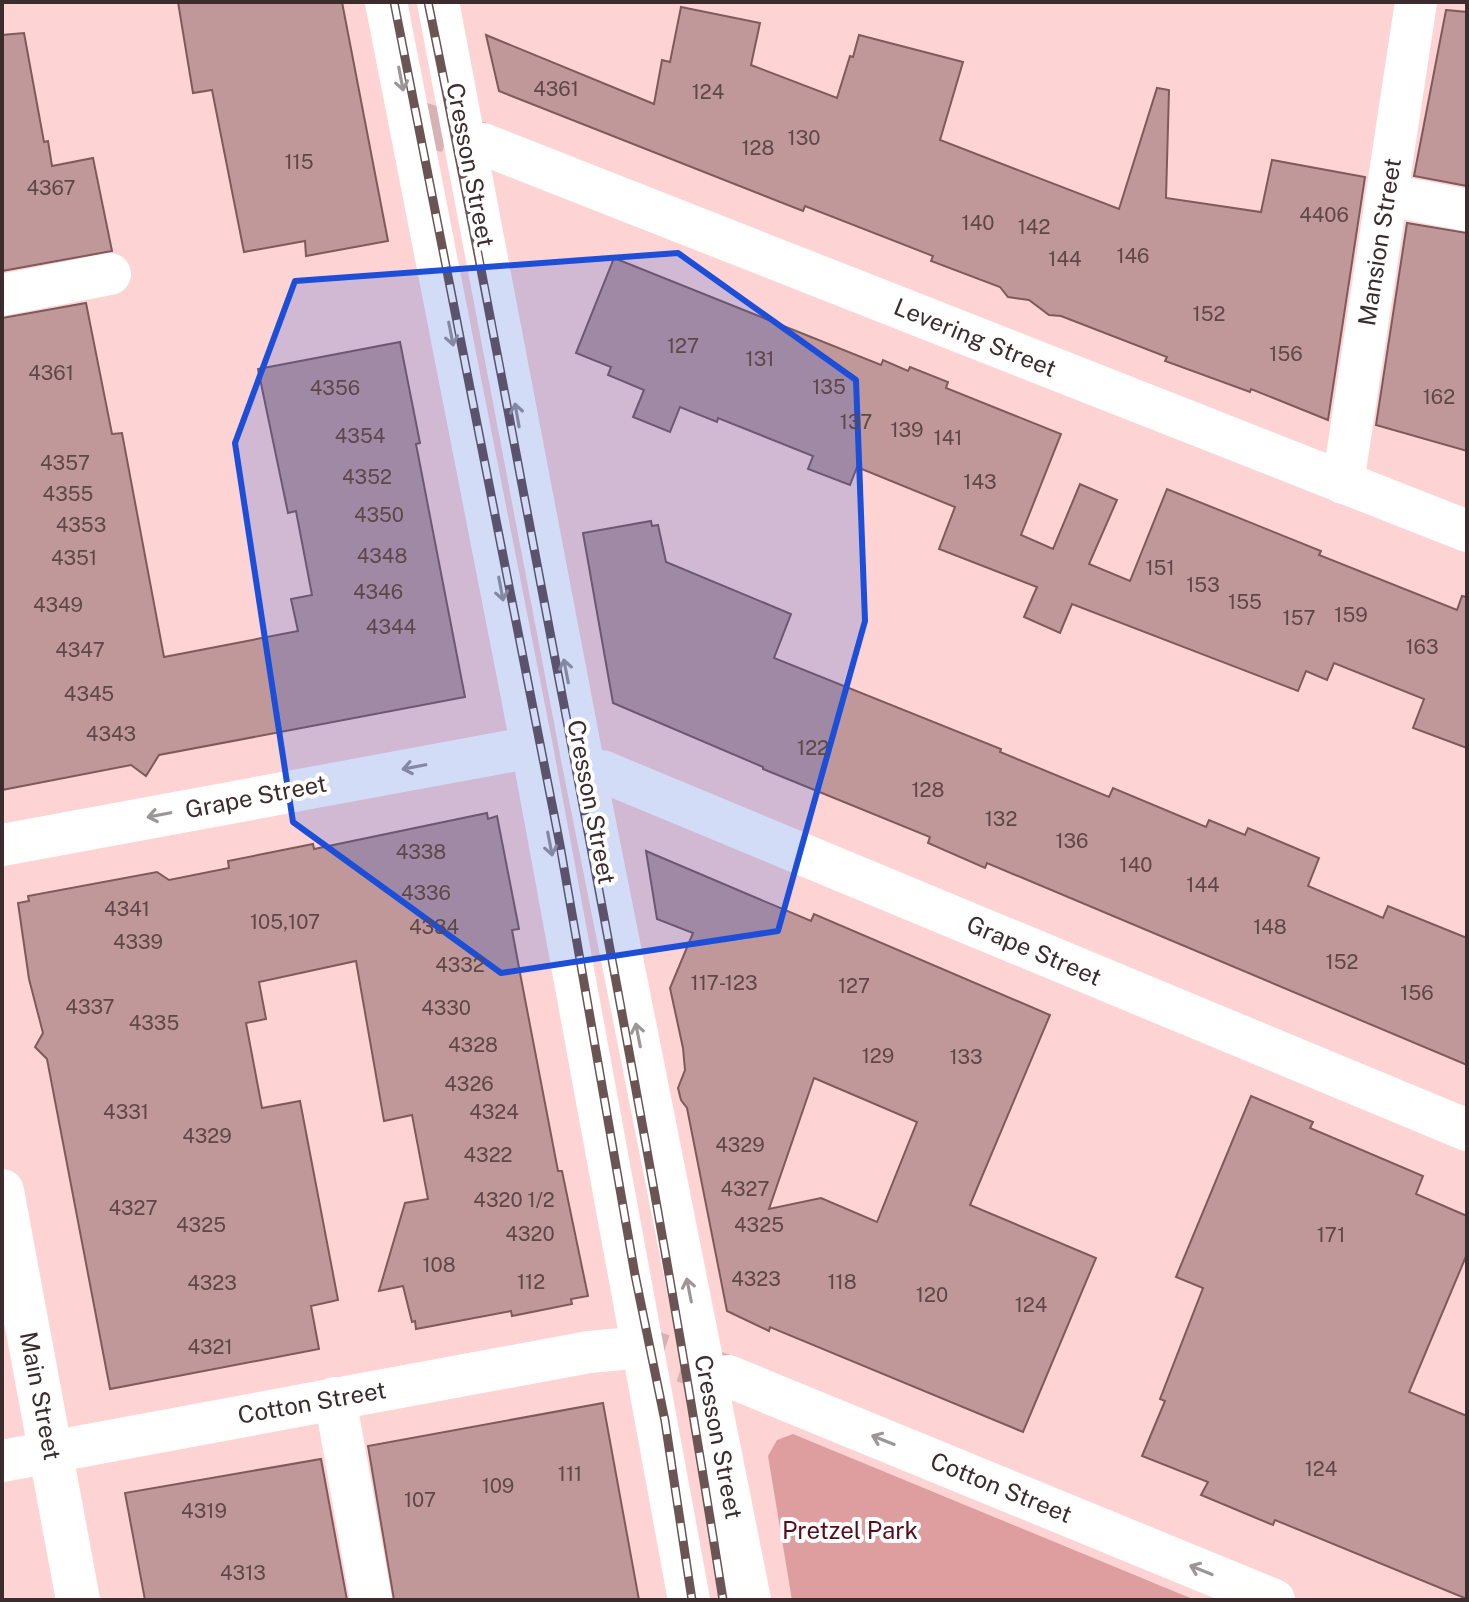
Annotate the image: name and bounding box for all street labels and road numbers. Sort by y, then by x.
street label: Cresson Street [441,80,501,249]
street label: Mansion Street [1352,156,1406,328]
street label: Levering Street [890,292,1061,382]
street label: Cresson Street [562,717,622,886]
street label: Grape Street [183,769,329,823]
street label: Grape Street [963,909,1106,991]
street label: Main Street [15,1329,67,1462]
street label: Cresson Street [689,1352,749,1521]
street label: Cotton Street [236,1375,388,1429]
street label: Cotton Street [927,1446,1076,1528]

